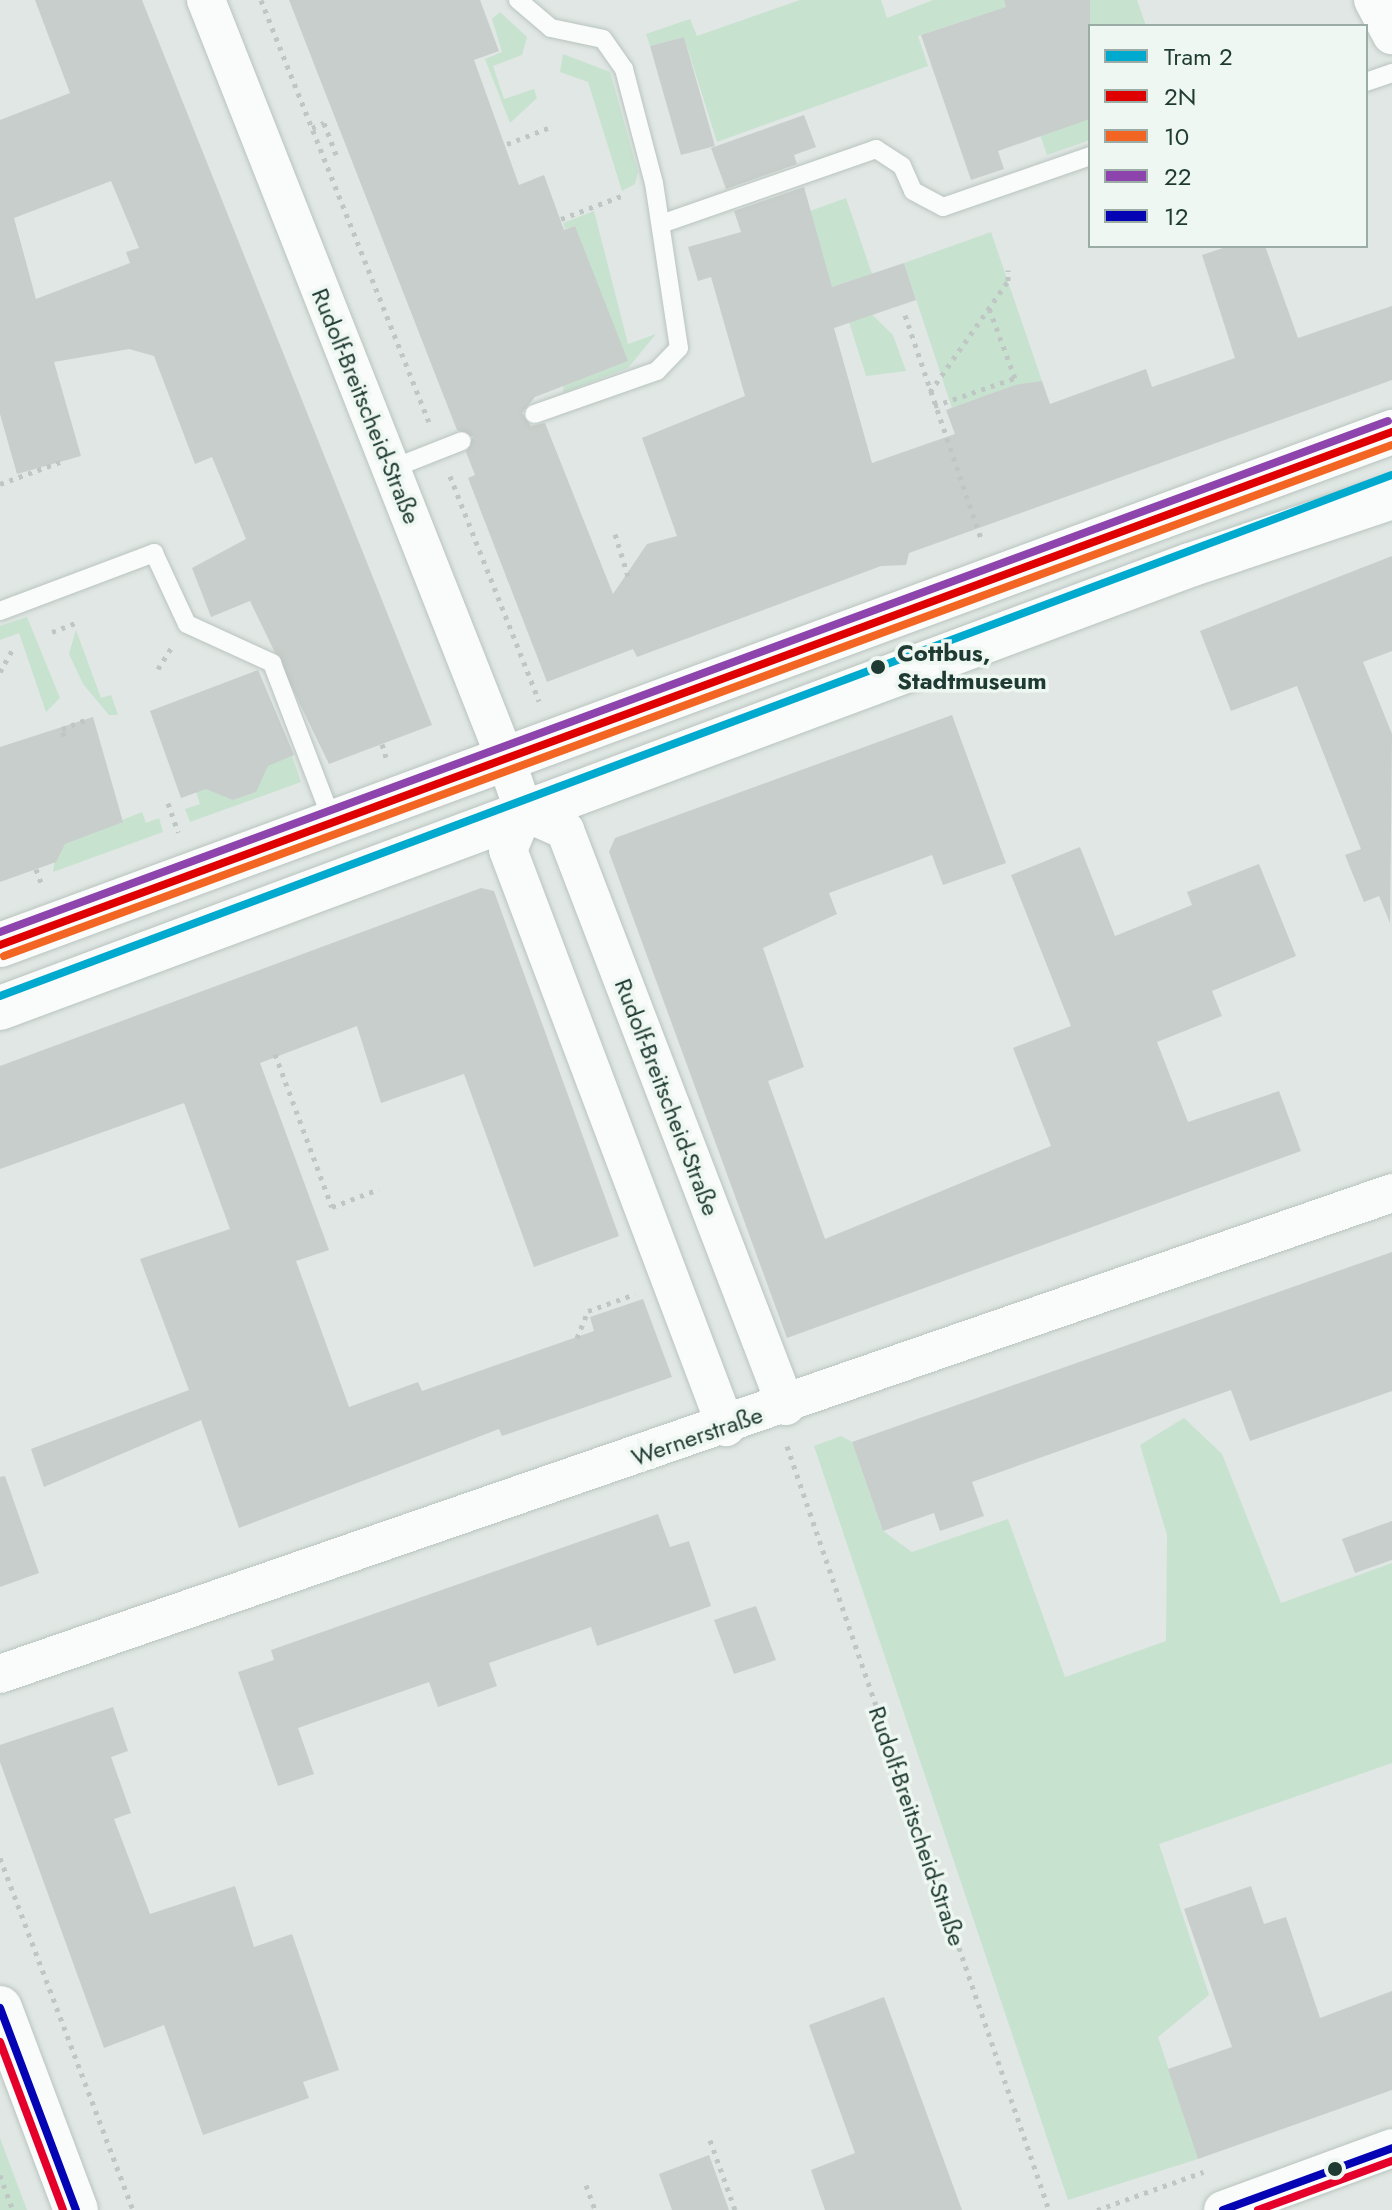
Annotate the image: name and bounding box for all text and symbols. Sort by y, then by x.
legend [1088,24,1368,248]
text: Tram 2 [1164,39,1233,74]
text: 2N [1164,79,1196,114]
text: 10 [1164,119,1189,154]
text: 22 [1164,159,1191,194]
text: 12 [1164,199,1188,234]
street label: Rudolf-Breitscheid-Straße [306,284,426,528]
place label: Cottbus, Stadtmuseum [897,639,1047,695]
marker: Cottbus, Stadtmuseum [866,655,890,679]
street label: Rudolf-Breitscheid-Straße [608,974,726,1220]
street label: Wernerstraße [628,1400,766,1472]
street label: Rudolf-Breitscheid-Straße [862,1702,972,1950]
unlabelled marker [1327,2161,1343,2177]

